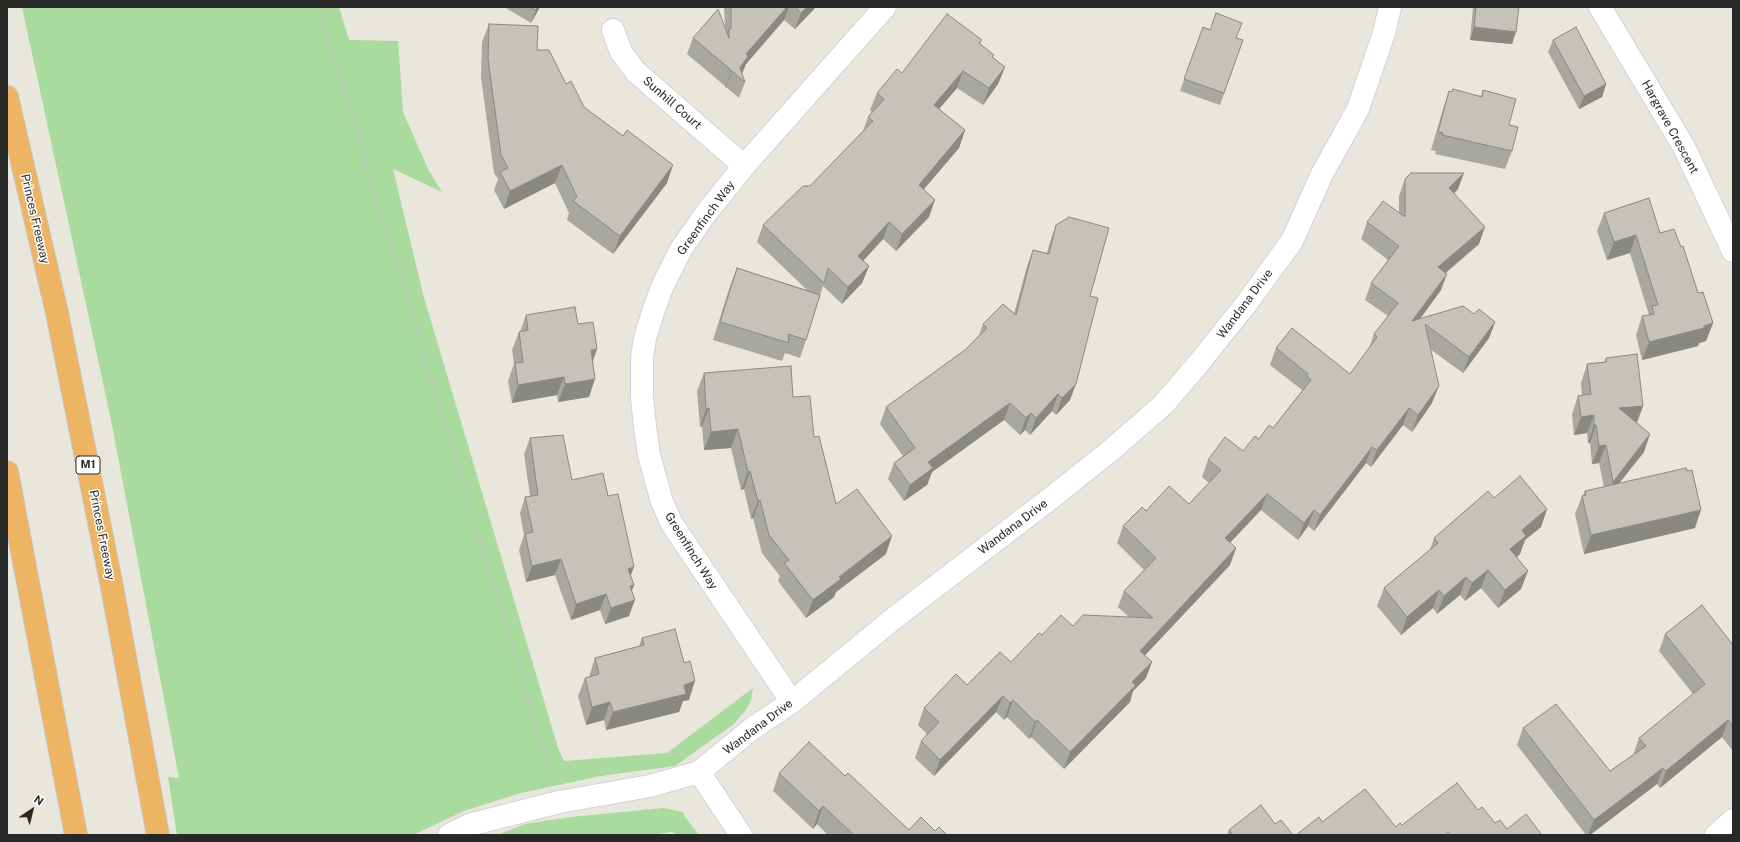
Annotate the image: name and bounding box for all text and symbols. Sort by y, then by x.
street label: Sunhill Court [640,74,704,132]
street label: Hargrave Crescent [1638,78,1702,176]
street label: Princes Freeway [18,173,52,265]
street label: Greenfinch Way [674,178,738,258]
street label: Wandana Drive [1214,266,1276,342]
road number: M1 [76,456,100,474]
street label: Princes Freeway [86,489,118,581]
street label: Wandana Drive [975,496,1051,558]
street label: Greenfinch Way [661,510,721,592]
street label: Wandana Drive [720,696,796,758]
north arrow [12,790,52,830]
text: N [32,793,46,808]

